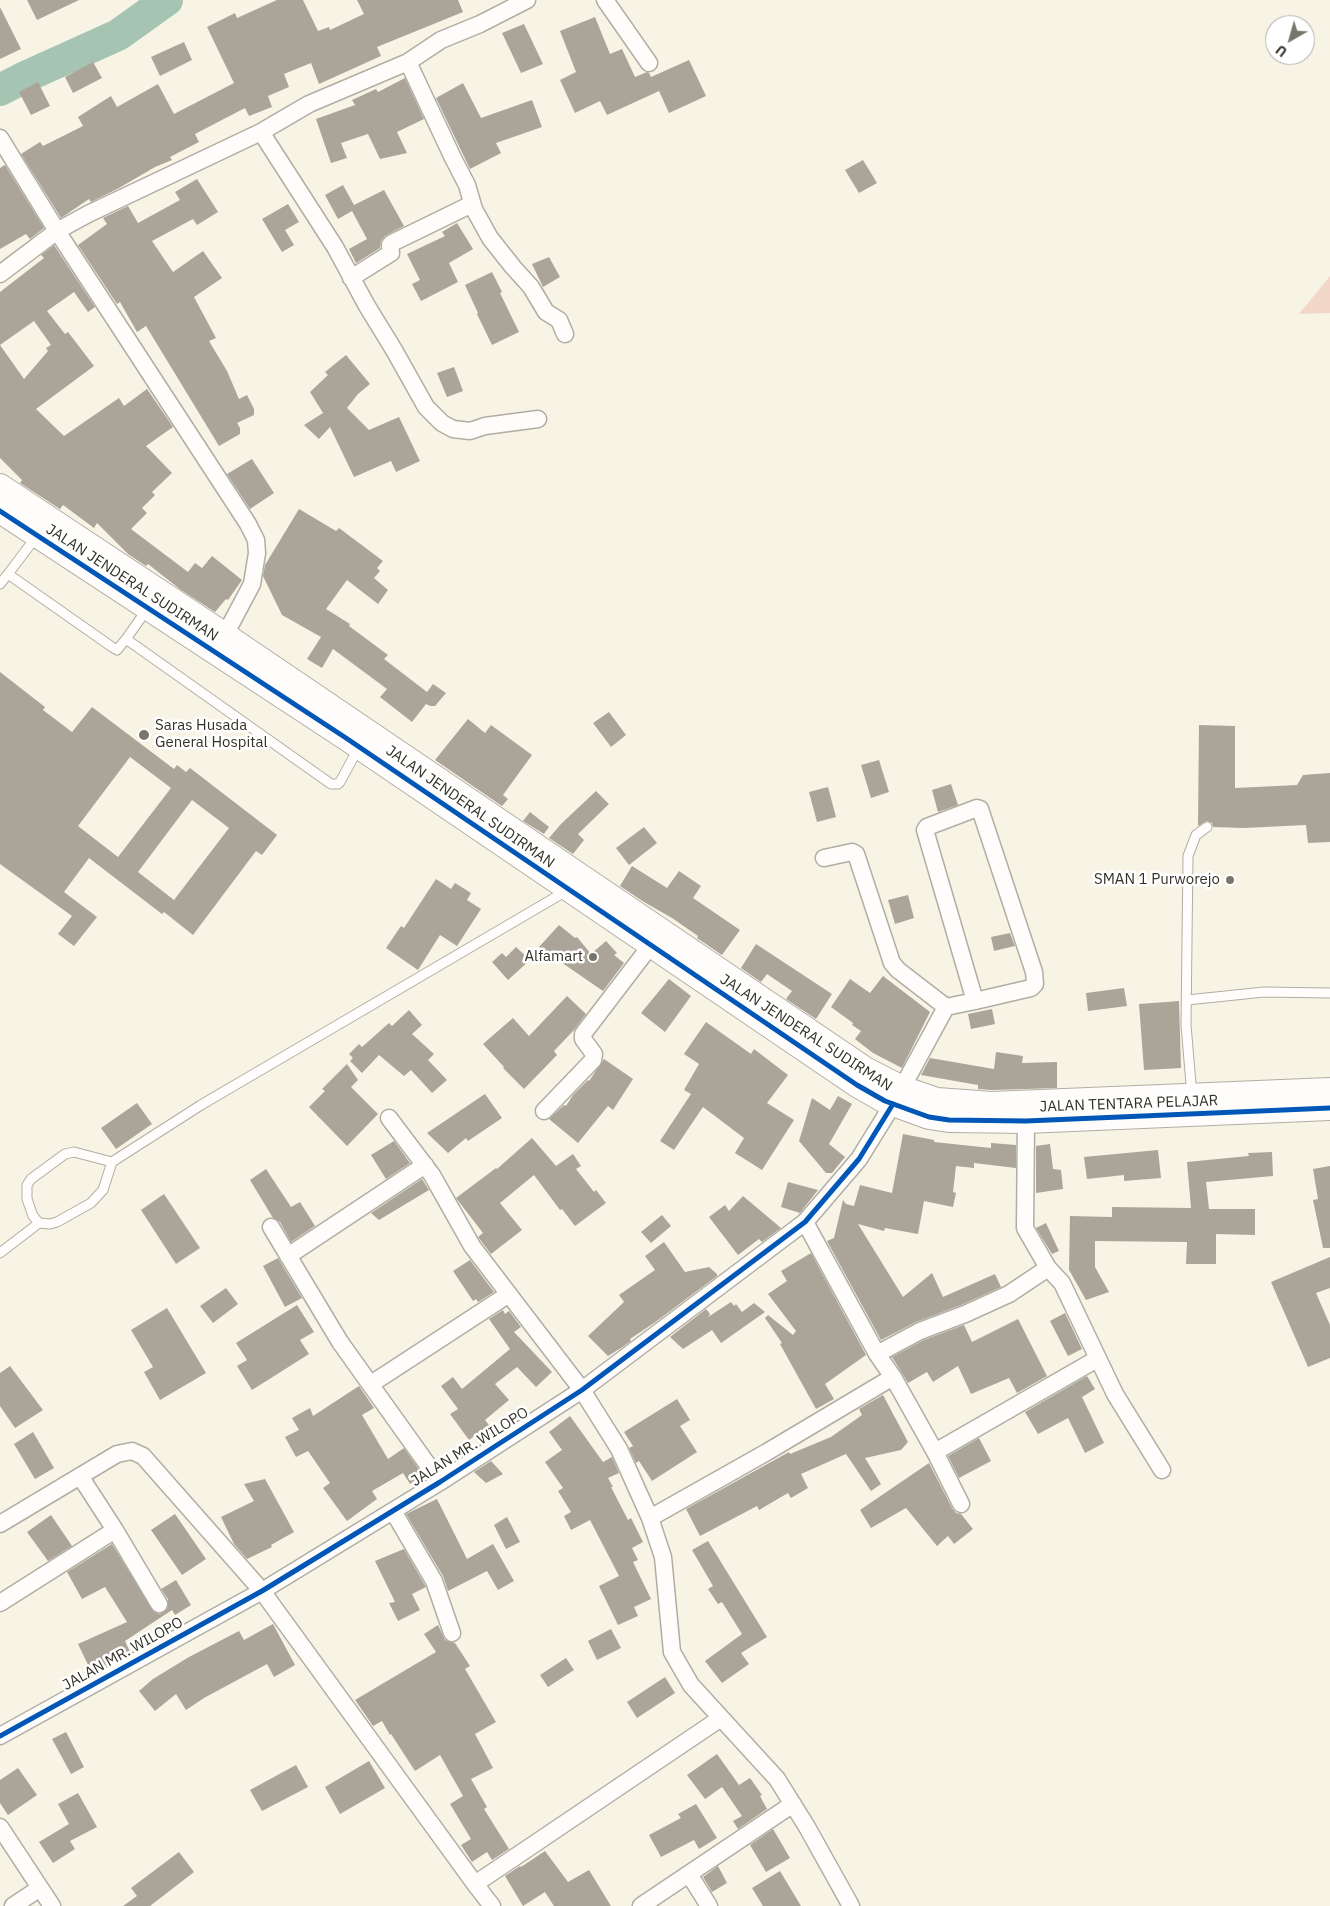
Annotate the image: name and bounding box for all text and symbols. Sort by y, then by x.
north arrow [1265,15,1315,65]
text: U [1272,41,1291,61]
street label: JALAN JENDERAL SUDIRMAN [42,521,222,645]
place label: Saras Husada General Hospital [155,717,268,752]
marker: Saras Husada General Hospital [137,728,151,742]
street label: JALAN JENDERAL SUDIRMAN [382,742,558,872]
place label: SMAN 1 Purworejo [1094,871,1220,889]
marker: SMAN 1 Purworejo [1224,874,1236,886]
place label: Alfamart [525,948,583,966]
marker: Alfamart [587,951,599,963]
street label: JALAN JENDERAL SUDIRMAN [716,971,896,1095]
street label: JALAN TENTARA PELAJAR [1039,1092,1219,1116]
street label: JALAN MR. WILOPO [408,1404,532,1490]
street label: JALAN MR. WILOPO [60,1613,186,1695]

